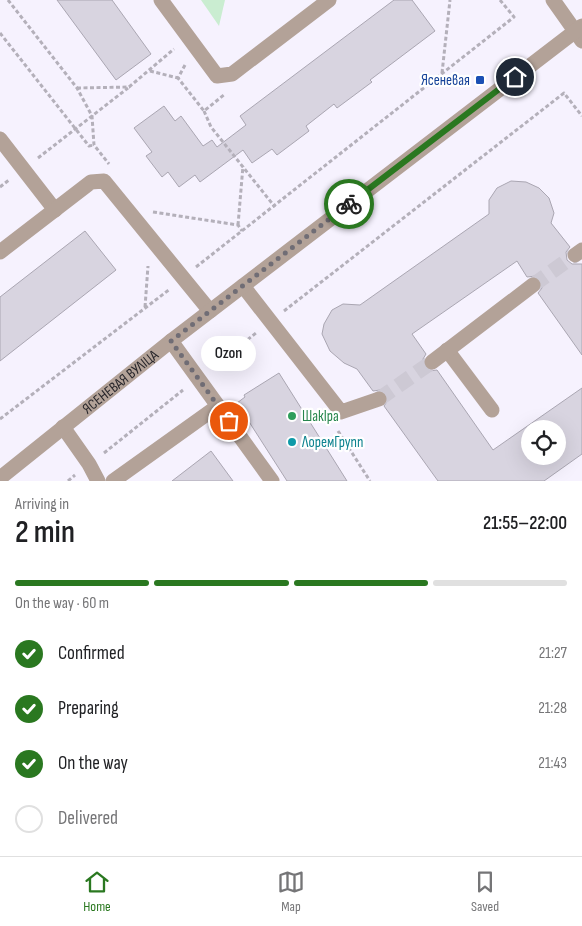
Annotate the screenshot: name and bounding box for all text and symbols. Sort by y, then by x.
pin [494,56,536,98]
icon: home [501,63,529,91]
place label: Ясеневая [421,71,470,90]
marker: Ясеневая [474,74,486,86]
courier [324,179,374,229]
icon: bike [335,190,363,218]
callout: Ozon [202,336,256,371]
text: Ozon [215,344,242,363]
street label: ЯСЕНЕВАЯ ВУЛІЦА [78,345,163,418]
pin [208,400,250,442]
icon: bag [215,407,243,435]
place label: ШакІра [302,407,339,426]
marker: ШакІра [286,410,298,422]
map controls [521,420,566,465]
button: locate [521,420,566,465]
place label: ЛоремГрупп [301,433,363,452]
marker: ЛоремГрупп [286,436,298,448]
text: Arriving in [15,495,69,514]
text: 21:55–22:00 [483,512,567,535]
text: 2 min [15,513,75,552]
text: On the way · 60 m [15,594,109,613]
icon: check [15,640,43,668]
text: Confirmed [58,642,125,665]
text: 21:27 [539,644,567,663]
icon: check [15,695,43,723]
text: Preparing [58,697,119,720]
text: 21:28 [538,699,567,718]
icon: check [15,750,43,778]
text: On the way [58,752,128,775]
text: 21:43 [538,754,567,773]
text: Delivered [58,807,118,830]
tab: Home [83,868,111,915]
tab: Map [277,868,305,915]
tab: Saved [471,868,499,915]

